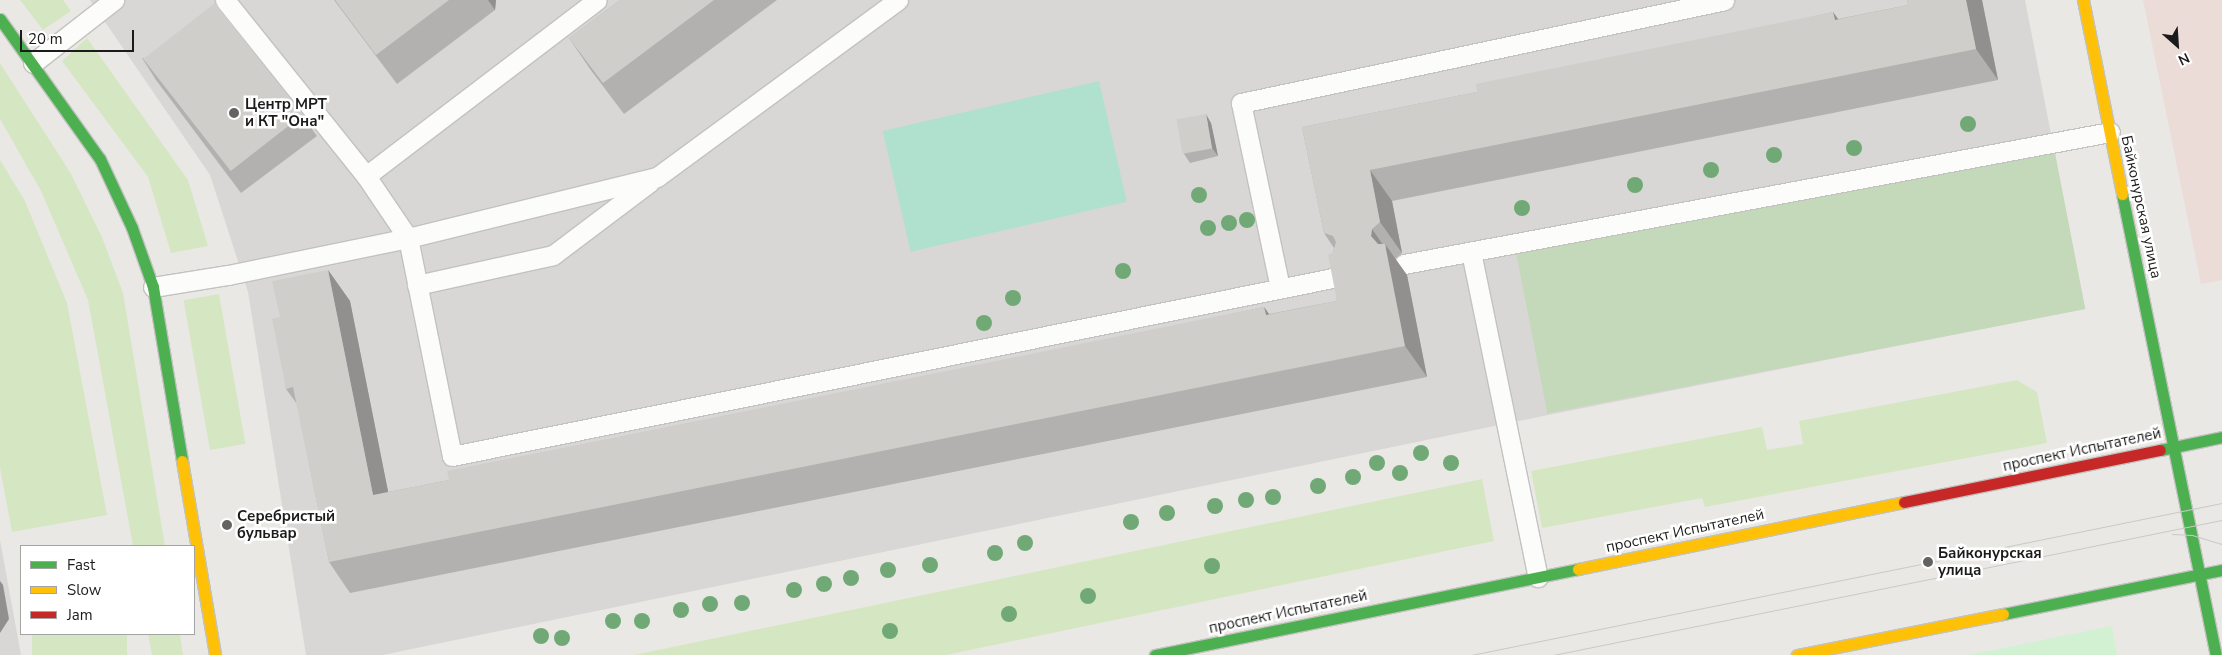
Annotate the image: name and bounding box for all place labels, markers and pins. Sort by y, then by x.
place label: Центр МРТ и КТ "Она" [245,95,327,130]
marker: Центр МРТ и КТ "Она" [227,106,241,120]
place label: Серебристый бульвар [237,507,335,542]
marker: Серебристый бульвар [221,519,233,531]
place label: Байконурская улица [1938,544,2042,579]
marker: Байконурская улица [1922,556,1934,568]

